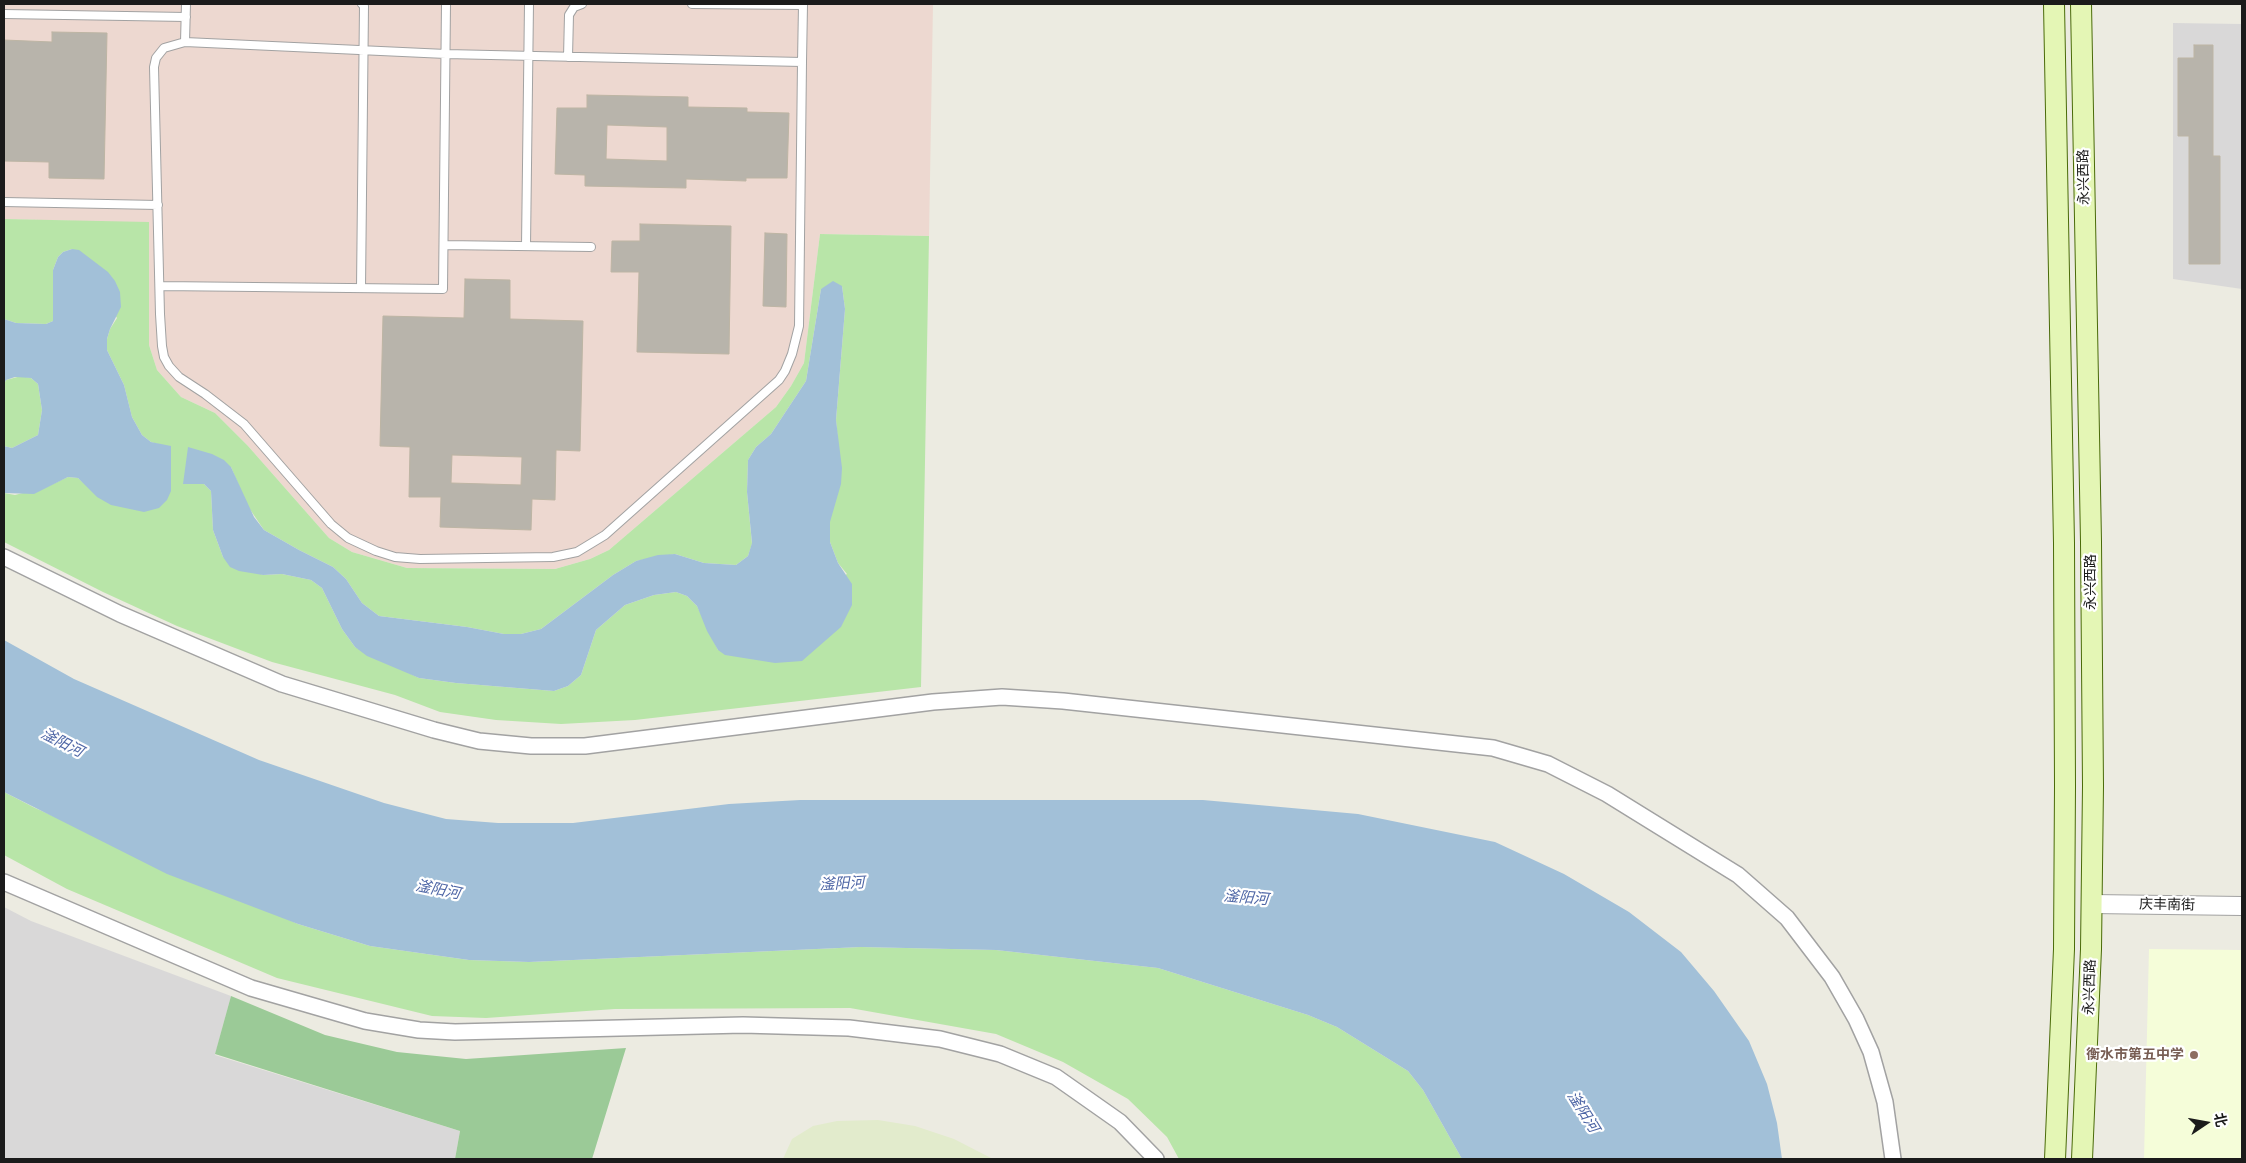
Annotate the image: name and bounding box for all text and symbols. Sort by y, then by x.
street label: 永兴西路 [2075,149,2093,205]
street label: 永兴西路 [2083,554,2099,610]
water label: 滏阳河 [38,725,86,761]
water label: 滏阳河 [819,874,865,894]
water label: 滏阳河 [414,877,462,903]
water label: 滏阳河 [1223,887,1269,909]
street label: 庆丰南街 [2139,896,2195,914]
street label: 永兴西路 [2081,959,2099,1015]
place label: 衡水市第五中学 [2086,1047,2184,1063]
marker: 衡水市第五中学 [2188,1049,2200,1061]
water label: 滏阳河 [1563,1088,1603,1136]
north arrow [2181,1098,2231,1148]
text: 北 [2211,1111,2230,1128]

